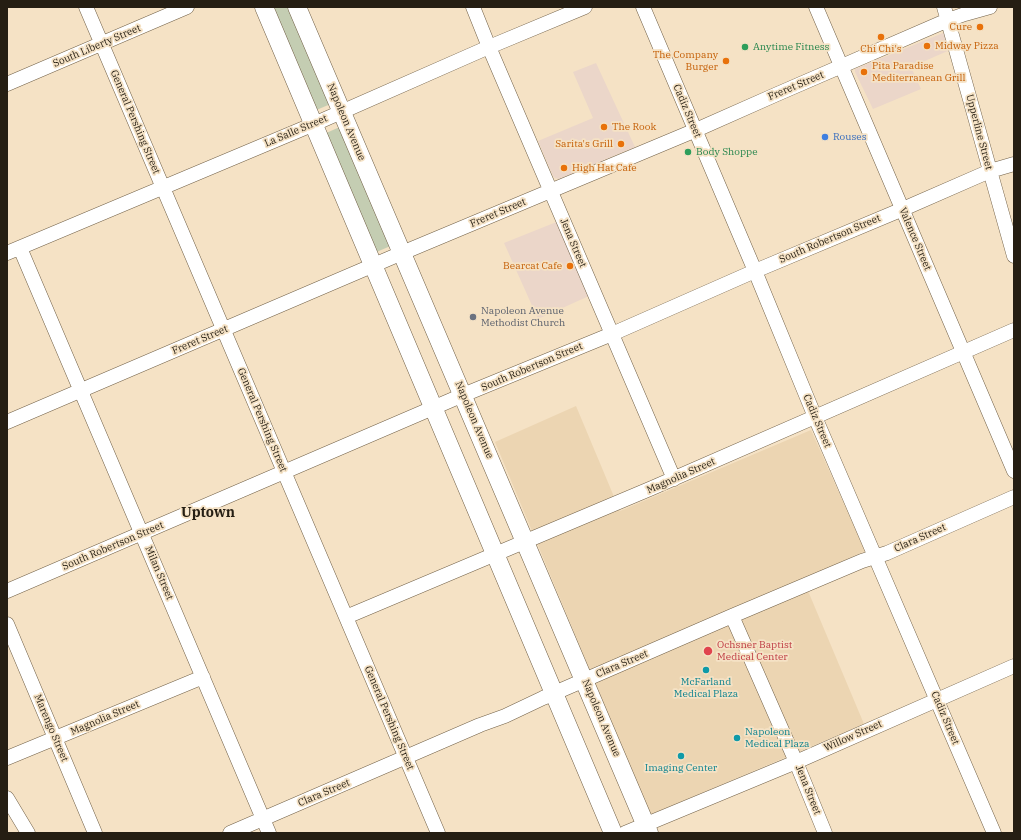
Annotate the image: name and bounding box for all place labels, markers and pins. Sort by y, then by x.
place label: Cure [950,21,972,33]
marker: Cure [975,22,985,32]
marker: Chi Chi's [876,32,886,42]
place label: Midway Pizza [935,40,999,52]
place label: Anytime Fitness [753,41,829,53]
marker: Midway Pizza [922,41,932,51]
marker: Anytime Fitness [740,42,750,52]
place label: Chi Chi's [860,43,902,55]
place label: The Company Burger [653,49,718,72]
marker: The Company Burger [721,56,731,66]
place label: Pita Paradise Mediterranean Grill [872,60,965,84]
marker: Pita Paradise Mediterranean Grill [859,67,869,77]
place label: The Rook [612,121,656,133]
marker: The Rook [599,122,609,132]
place label: Rouses [833,131,867,143]
marker: Rouses [820,132,830,142]
place label: Sarita's Grill [555,138,613,150]
marker: Sarita's Grill [616,139,626,149]
place label: Body Shoppe [696,146,758,158]
marker: Body Shoppe [683,147,693,157]
place label: High Hat Cafe [572,162,637,174]
marker: High Hat Cafe [559,163,569,173]
place label: Bearcat Cafe [503,260,562,272]
marker: Bearcat Cafe [565,261,575,271]
place label: Napoleon Avenue Methodist Church [481,305,565,328]
marker: Napoleon Avenue Methodist Church [468,312,478,322]
place label: Ochsner Baptist Medical Center [717,639,792,662]
marker: Ochsner Baptist Medical Center [702,645,714,657]
marker: McFarland Medical Plaza [701,665,711,675]
place label: McFarland Medical Plaza [674,676,738,700]
place label: Napoleon Medical Plaza [745,726,810,750]
marker: Napoleon Medical Plaza [732,733,742,743]
marker: Imaging Center [676,751,686,761]
place label: Imaging Center [645,762,717,774]

